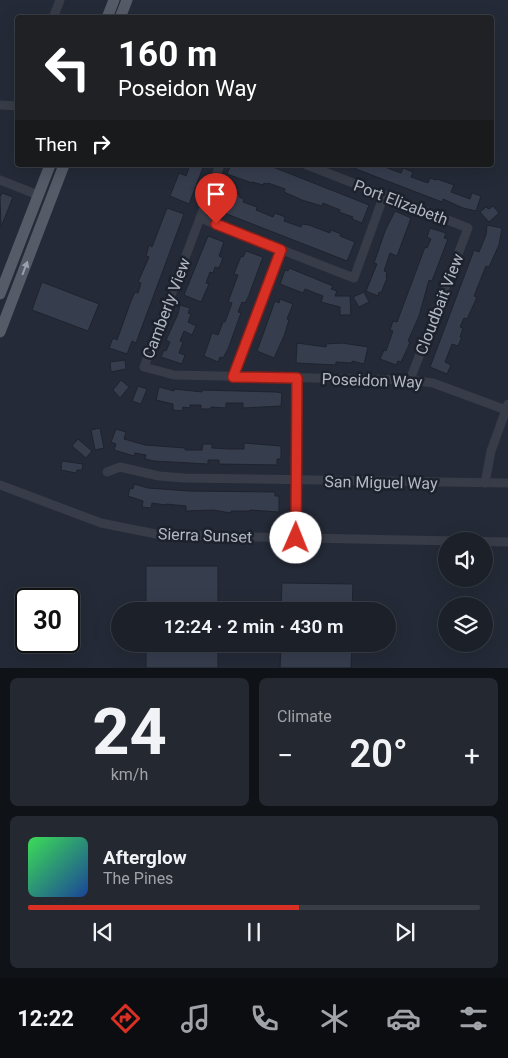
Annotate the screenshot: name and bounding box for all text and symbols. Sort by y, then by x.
text: 160 m [118,34,217,75]
icon: left [35,35,100,100]
text: Poseidon Way [118,76,257,101]
icon: right [87,130,115,158]
text: Then [35,133,77,156]
pin [195,173,237,224]
street label: Port Elizabeth [351,176,451,229]
icon: arrive [202,180,230,208]
street label: Cloudbait View [411,251,467,357]
street label: Camberly View [139,255,194,361]
one-way arrow [21,260,29,275]
street label: Poseidon Way [321,369,423,392]
street label: San Miguel Way [324,472,438,493]
position arrow [269,511,321,563]
street label: Sierra Sunset [158,524,252,547]
map controls [438,532,493,652]
button: sound [438,532,493,587]
speed limit sign: 30 [15,588,80,653]
button: layers [438,597,493,652]
text: 12:24 · 2 min · 430 m [163,615,344,638]
text: 24 [92,694,167,770]
text: Climate [277,707,332,726]
text: 20° [350,732,408,776]
text: − [277,739,293,772]
text: + [464,739,480,772]
text: km/h [111,765,148,784]
text: Afterglow [103,846,187,869]
text: The Pines [103,869,173,888]
icon: previous [89,918,117,946]
icon: pause [240,918,268,946]
icon: next [391,918,419,946]
icon: directions [108,1001,143,1036]
icon: music [178,1001,213,1036]
icon: phone [247,1001,282,1036]
icon: climate [317,1001,352,1036]
icon: car [386,1001,421,1036]
icon: filters [456,1001,491,1036]
text: 12:22 [17,1006,74,1031]

